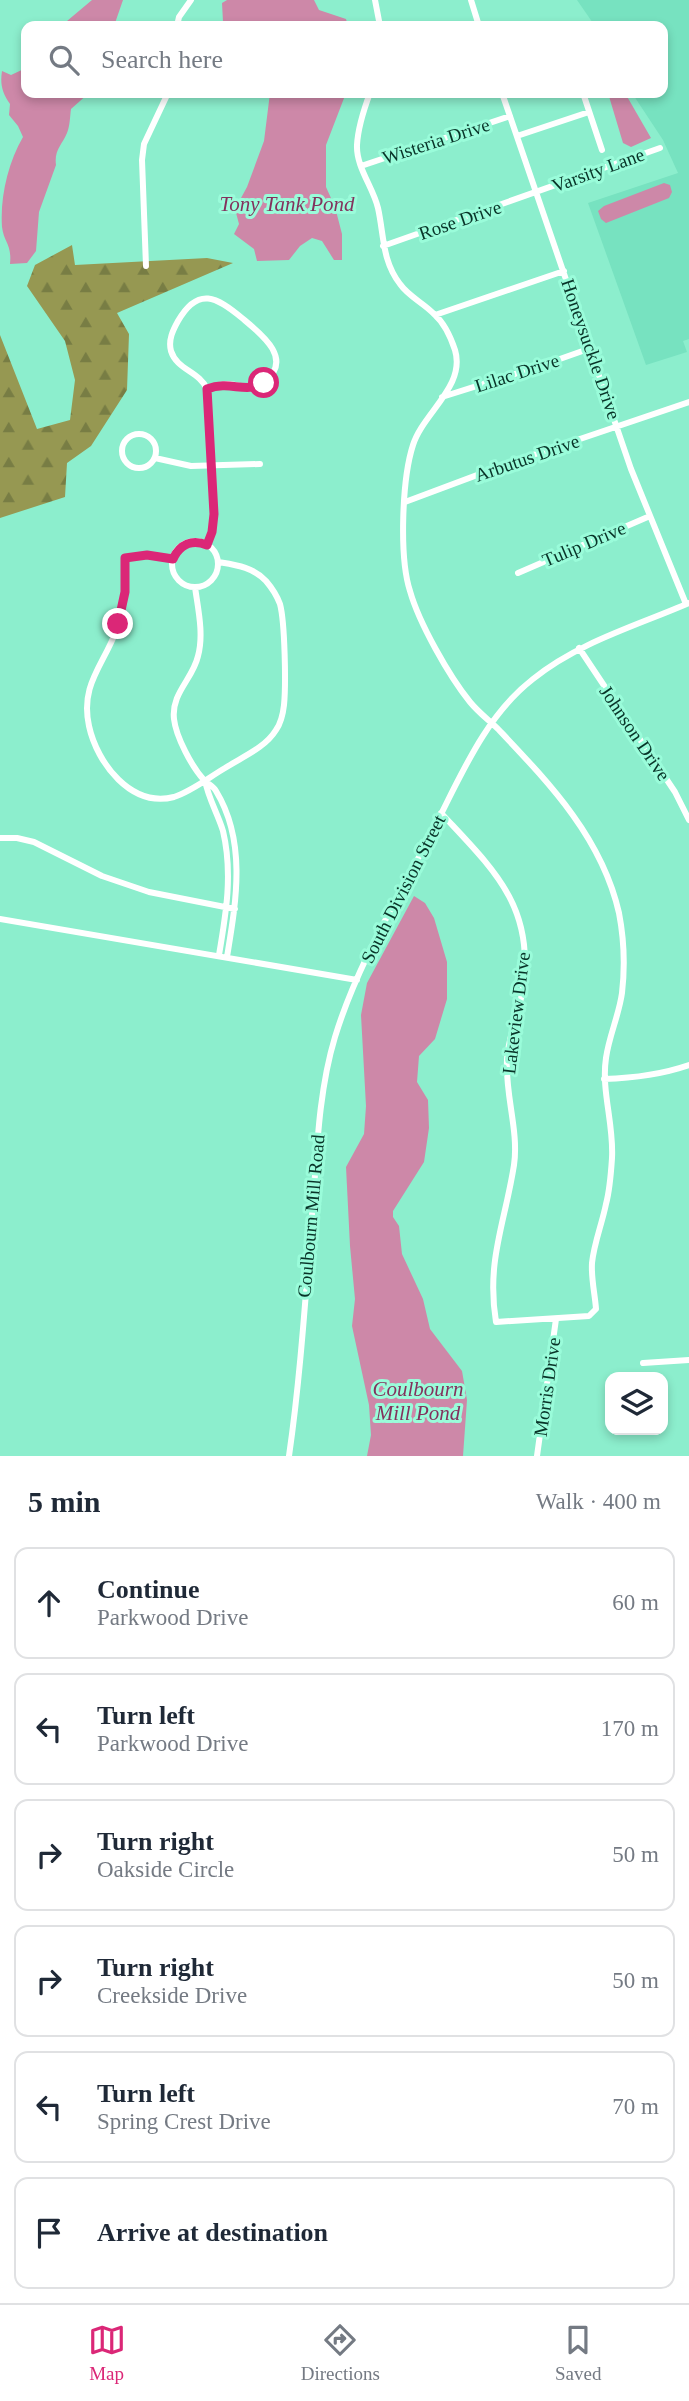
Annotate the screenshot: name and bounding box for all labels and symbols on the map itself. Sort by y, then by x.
street label: Wisteria Drive [380,114,492,168]
street label: Varsity Lane [549,144,647,196]
water label: Tony Tank Pond [220,192,355,216]
street label: Rose Drive [416,196,504,244]
street label: Honeysuckle Drive [557,276,625,422]
street label: Lilac Drive [472,350,562,396]
route start [248,367,279,398]
street label: Arbutus Drive [472,430,582,486]
street label: Tulip Drive [539,517,629,571]
route end [102,608,133,639]
street label: Johnson Drive [595,681,675,785]
street label: South Division Street [357,811,450,967]
street label: Lakeview Drive [498,951,534,1075]
street label: Coulbourn Mill Road [293,1133,329,1298]
street label: Morris Drive [530,1336,564,1438]
water label: Coulbourn Mill Pond [372,1377,464,1425]

